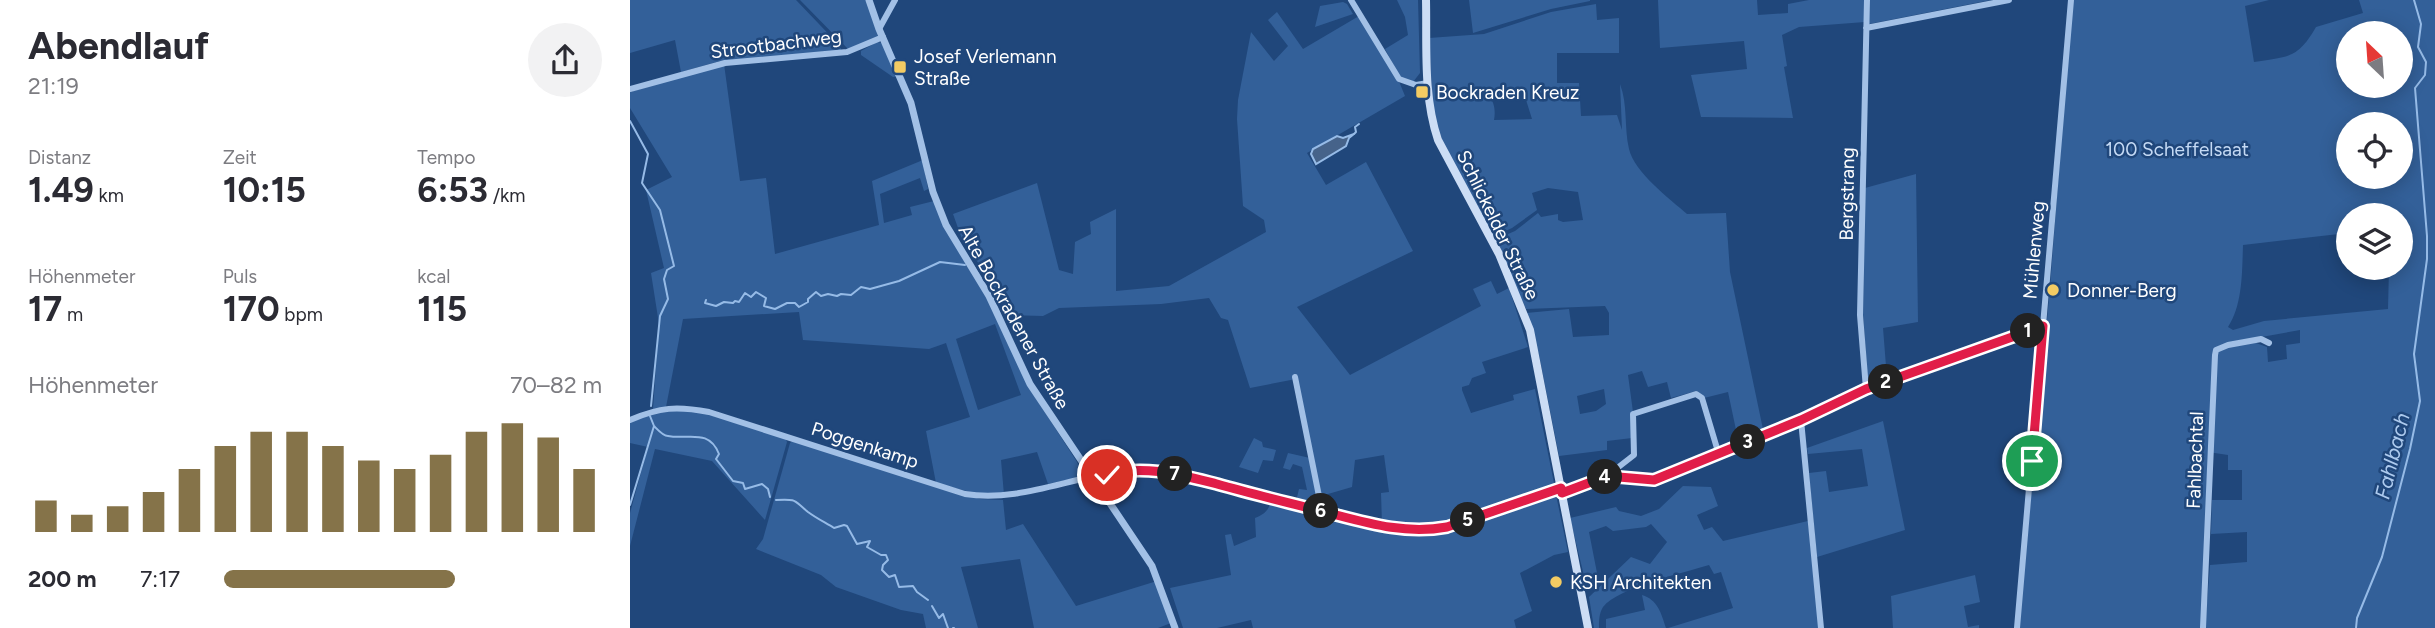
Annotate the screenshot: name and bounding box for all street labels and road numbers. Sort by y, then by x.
street label: Strootbachweg [709,25,843,63]
street label: Schlickelder Straße [1452,146,1544,304]
street label: Bergstrang [1835,147,1859,241]
street label: Mühlenweg [2018,200,2050,300]
street label: Alte Bockradener Straße [954,221,1074,413]
street label: Fahlbachtal [2182,411,2208,509]
street label: Poggenkamp [809,417,921,473]

